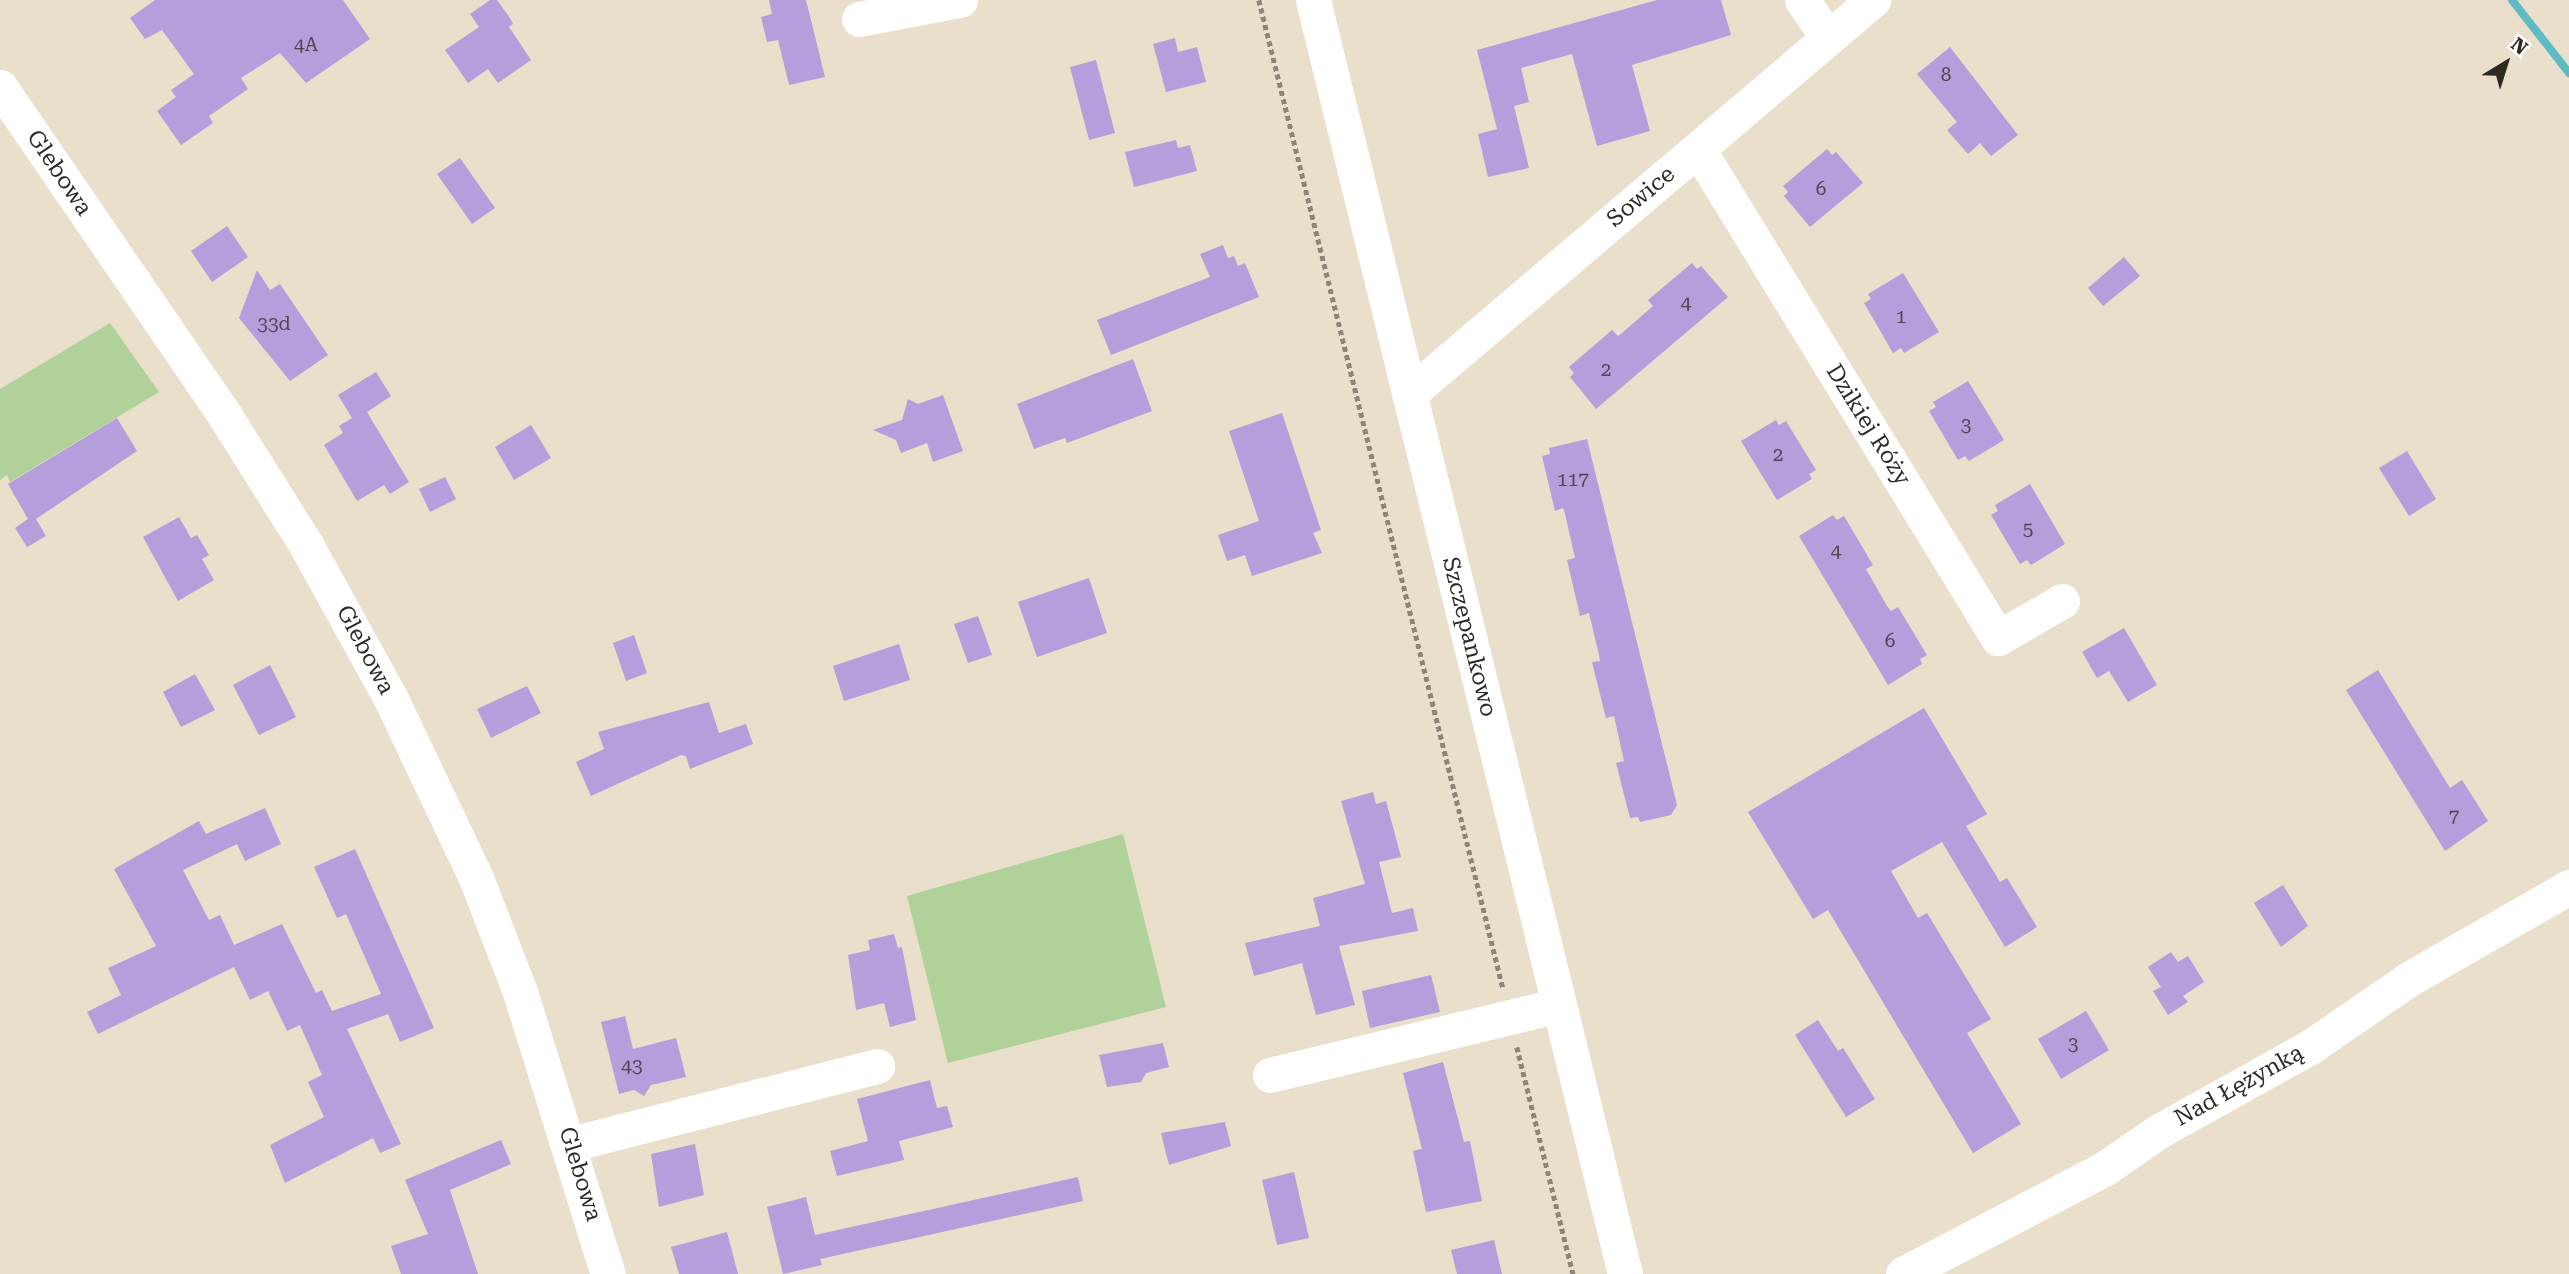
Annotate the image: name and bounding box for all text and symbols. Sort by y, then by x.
north arrow [2471,28,2541,98]
text: N [2506,32,2532,60]
house number: 4A [294,34,318,56]
house number: 8 [1941,64,1951,86]
street label: Glebowa [20,125,98,221]
street label: Sowice [1601,161,1681,233]
house number: 6 [1816,178,1826,200]
house number: 4 [1681,292,1691,314]
house number: 1 [1896,306,1906,328]
house number: 33d [257,313,291,335]
house number: 2 [1601,359,1611,381]
street label: Dzikiej Róży [1820,359,1916,491]
house number: 3 [1961,414,1971,436]
house number: 2 [1773,444,1783,466]
house number: 117 [1557,469,1589,491]
house number: 5 [2023,518,2033,540]
house number: 4 [1831,540,1841,562]
street label: Szczepankowo [1436,554,1502,720]
street label: Glebowa [330,601,400,699]
house number: 6 [1885,630,1895,652]
house number: 7 [2449,806,2459,828]
house number: 3 [2068,1033,2078,1055]
street label: Nad Łężynką [2170,1039,2308,1133]
house number: 43 [621,1055,643,1077]
street label: Glebowa [553,1124,607,1224]

